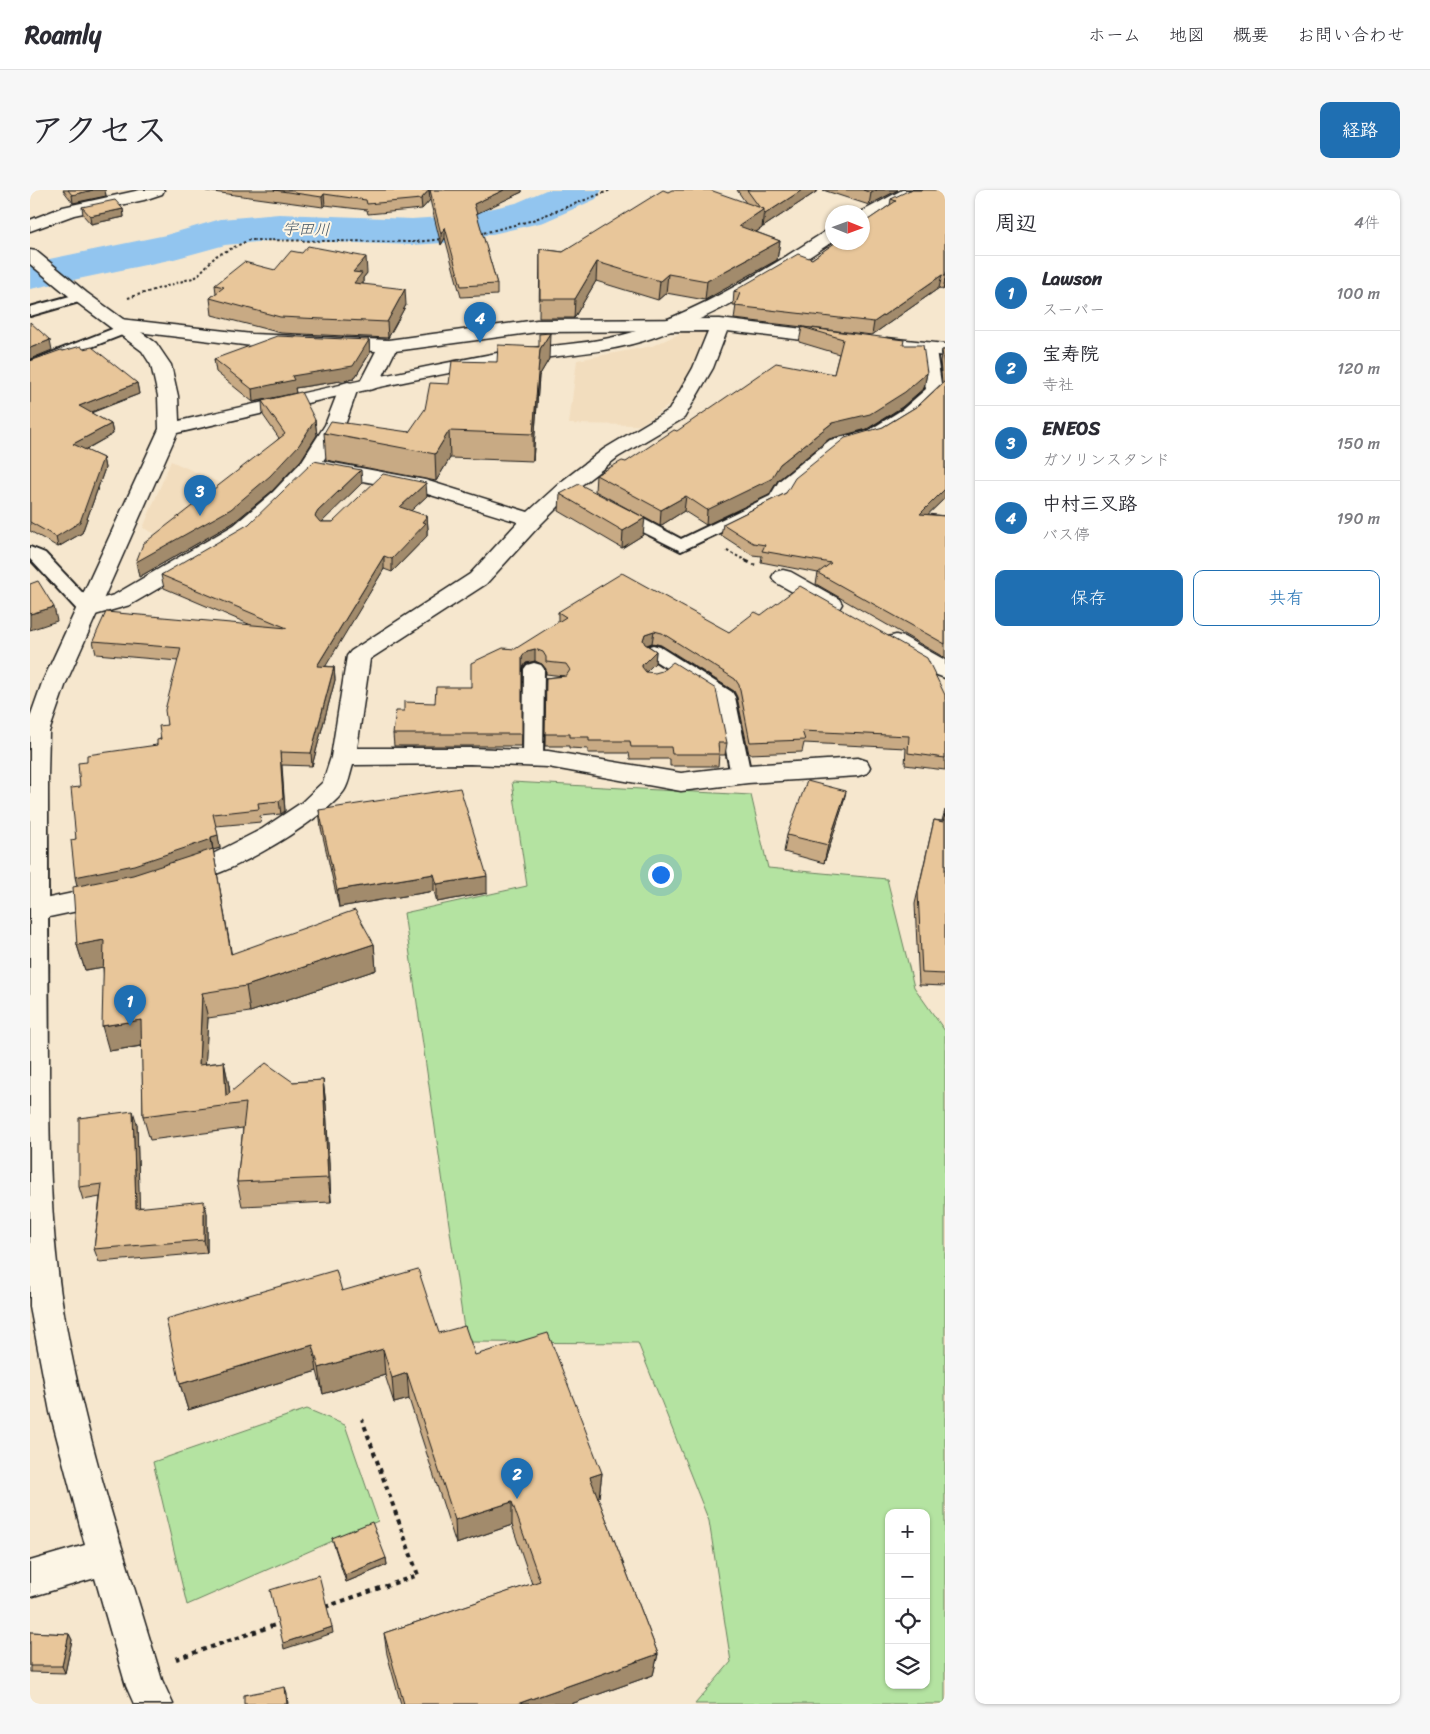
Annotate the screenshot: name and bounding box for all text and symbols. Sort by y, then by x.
text: Roamly [25,14,101,56]
text: ホーム [1088,19,1141,51]
text: 地図 [1169,19,1205,51]
text: 概要 [1233,19,1269,51]
text: お問い合わせ [1297,19,1405,51]
text: アクセス [30,99,168,161]
button: 経路 [1320,102,1400,158]
text: 周辺 [995,204,1037,242]
north arrow [825,205,870,250]
text: 4件 [1354,208,1380,237]
water label: 宇田川 [282,214,330,244]
text: Lawson [1042,262,1102,295]
text: 1 [1008,279,1014,308]
text: 100 m [1336,279,1380,308]
text: スーパー [1042,295,1105,324]
pin: 4 [464,302,496,343]
text: 宝寿院 [1042,337,1099,370]
text: 2 [1006,354,1016,383]
text: 120 m [1337,354,1380,383]
text: 寺社 [1042,370,1074,399]
text: ENEOS [1042,412,1101,445]
text: 3 [1007,429,1015,458]
text: 150 m [1337,429,1380,458]
text: ガソリンスタンド [1042,445,1170,474]
pin: 3 [184,475,216,516]
text: 中村三叉路 [1042,487,1137,520]
text: 4 [1006,504,1016,533]
text: 190 m [1337,504,1380,533]
text: バス停 [1042,520,1090,549]
button: 保存 [995,570,1183,626]
button: 共有 [1193,570,1380,626]
your location [648,862,674,888]
pin: 1 [114,985,146,1026]
pin: 2 [501,1458,533,1499]
map controls [885,1509,930,1689]
button: + [885,1509,930,1554]
button: − [885,1554,930,1599]
button: locate [885,1599,930,1644]
button: layers [885,1644,930,1689]

